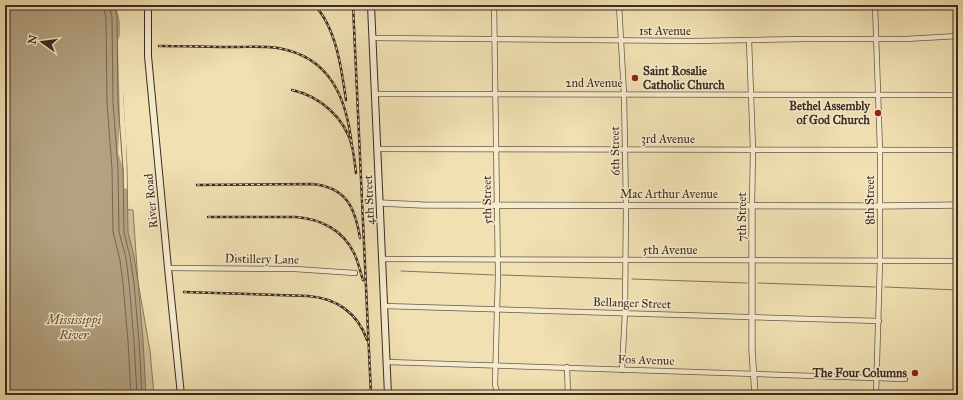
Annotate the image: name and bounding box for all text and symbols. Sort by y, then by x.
north arrow [22,22,62,62]
street label: 1st Avenue [639,24,691,38]
text: N [25,33,40,46]
place label: Saint Rosalie Catholic Church [643,64,725,92]
marker: Saint Rosalie Catholic Church [630,73,640,83]
street label: 2nd Avenue [565,76,623,90]
place label: Bethel Assembly of God Church [789,99,871,127]
marker: Bethel Assembly of God Church [873,108,883,118]
street label: 6th Street [608,125,622,176]
street label: 3rd Avenue [641,132,695,146]
street label: River Road [142,173,160,229]
street label: 4th Street [361,174,377,225]
street label: 8th Street [863,174,877,225]
street label: 5th Street [480,175,494,225]
street label: Mac Arthur Avenue [620,187,718,201]
street label: 7th Street [735,191,749,242]
street label: 5th Avenue [642,243,698,257]
street label: Distillery Lane [225,251,299,267]
street label: Bellanger Street [593,295,672,312]
water label: Mississippi River [45,312,102,343]
street label: Fos Avenue [617,352,675,368]
place label: The Four Columns [812,366,908,380]
marker: The Four Columns [910,368,920,378]

